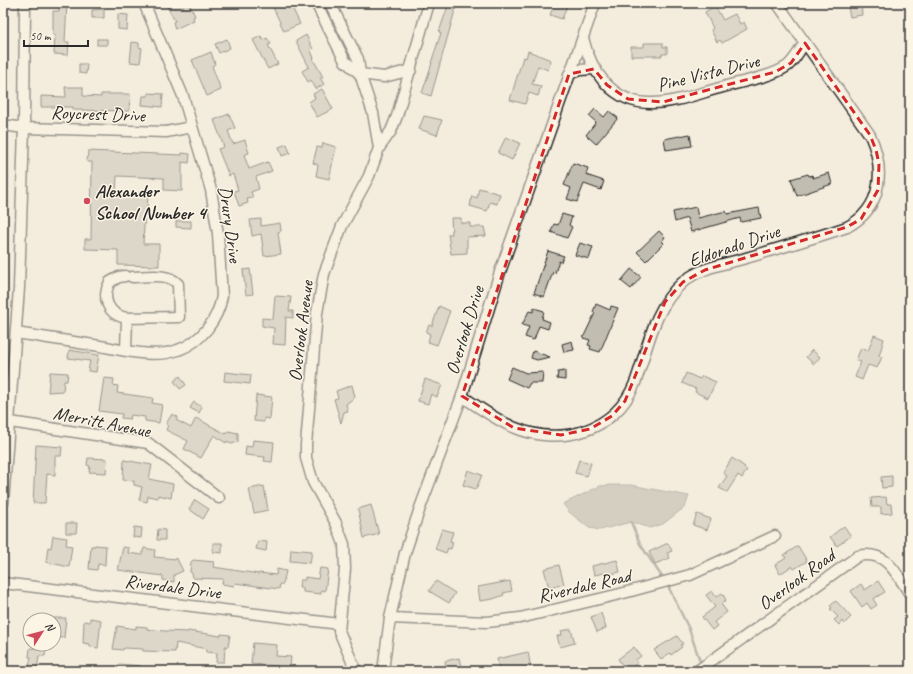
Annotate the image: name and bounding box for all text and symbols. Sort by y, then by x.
scale bar [24,22,88,48]
text: 50 m [30,28,52,44]
street label: Pine Vista Drive [655,48,763,97]
street label: Roycrest Drive [51,100,147,128]
place label: Alexander School Number 4 [95,179,208,225]
street label: Drury Drive [213,184,247,266]
marker: Alexander School Number 4 [82,196,92,206]
street label: Eldorado Drive [686,219,785,273]
street label: Overlook Avenue [283,278,319,383]
street label: Overlook Drive [440,281,490,377]
street label: Merritt Avenue [51,401,154,443]
street label: Overlook Road [753,542,843,616]
street label: Riverdale Road [536,563,636,608]
street label: Riverdale Drive [124,569,224,605]
north arrow [22,612,62,652]
text: N [42,619,59,635]

